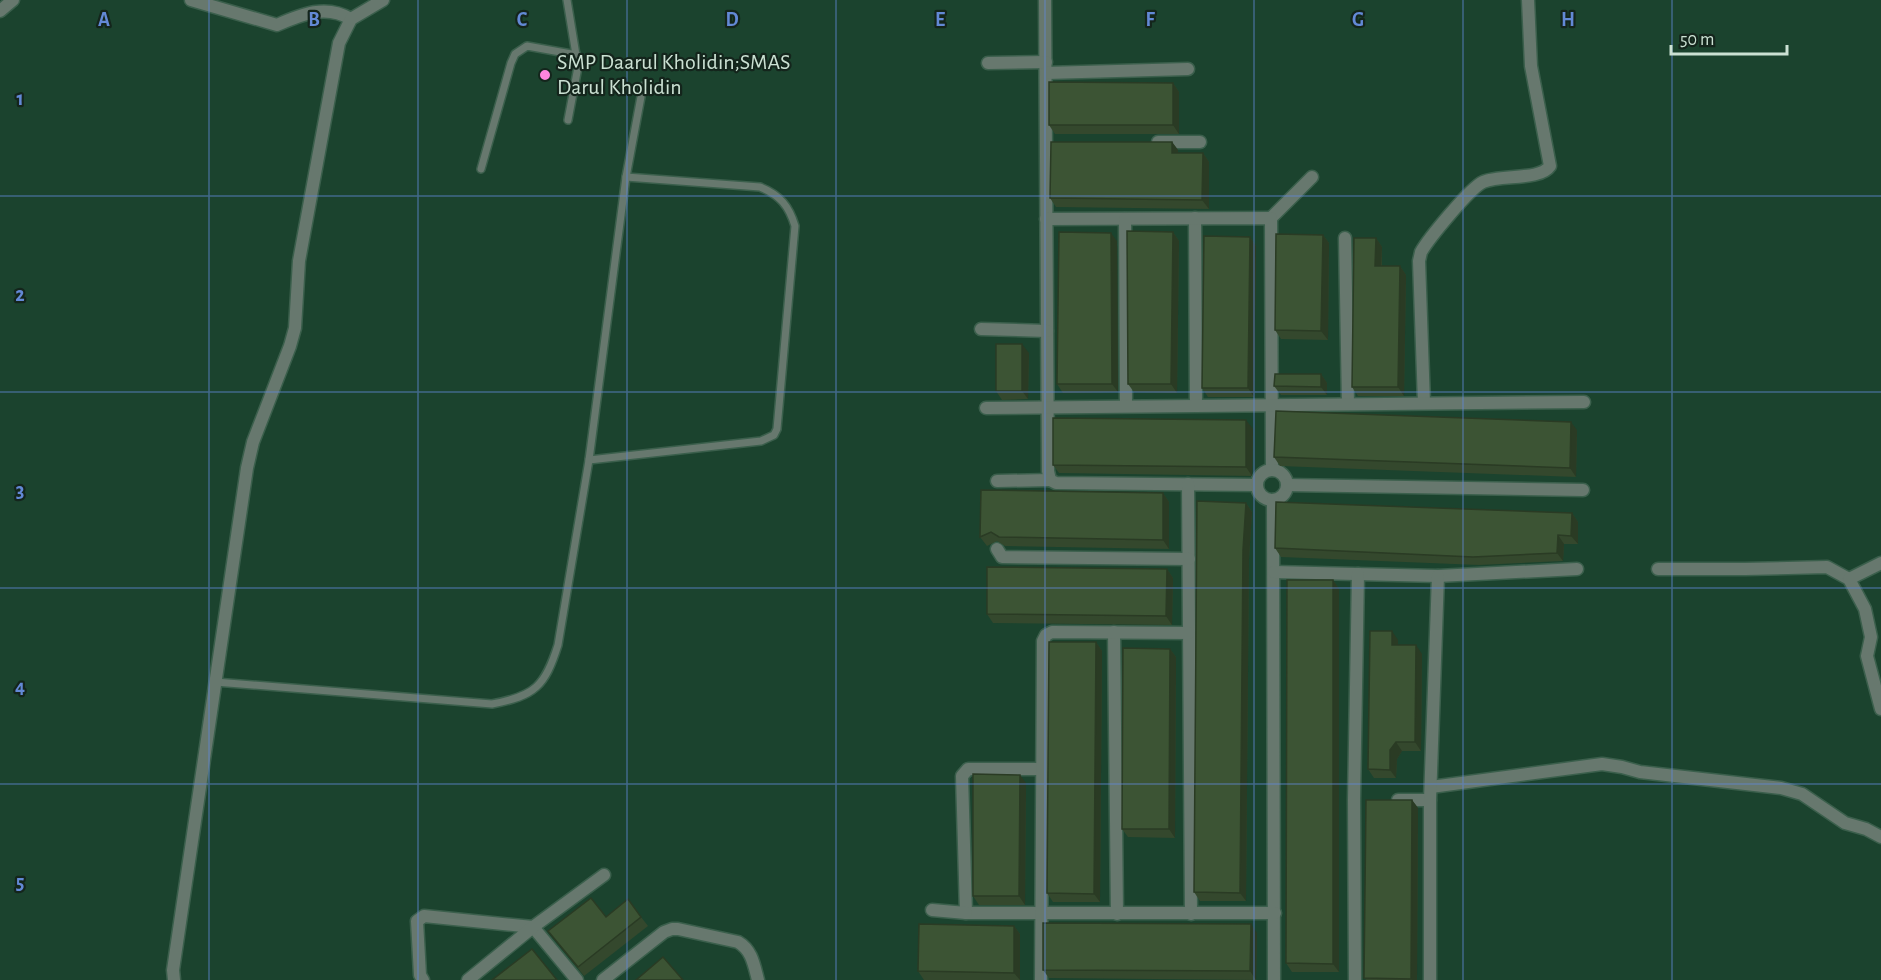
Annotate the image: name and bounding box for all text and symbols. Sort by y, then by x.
text: A [98,10,110,30]
text: B [308,10,320,30]
text: C [517,10,528,30]
text: D [725,10,739,30]
text: E [935,10,945,30]
text: F [1145,10,1155,30]
text: G [1352,10,1364,30]
text: H [1561,10,1575,30]
scale bar [1671,18,1786,56]
text: 50 m [1680,31,1714,49]
place label: SMP Daarul Kholidin;SMAS Darul Kholidin [557,51,791,98]
marker: SMP Daarul Kholidin;SMAS Darul Kholidin [538,68,552,82]
text: 1 [16,89,24,109]
text: 2 [15,285,25,305]
text: 3 [16,481,24,501]
text: 4 [15,677,25,697]
text: 5 [16,873,24,893]

